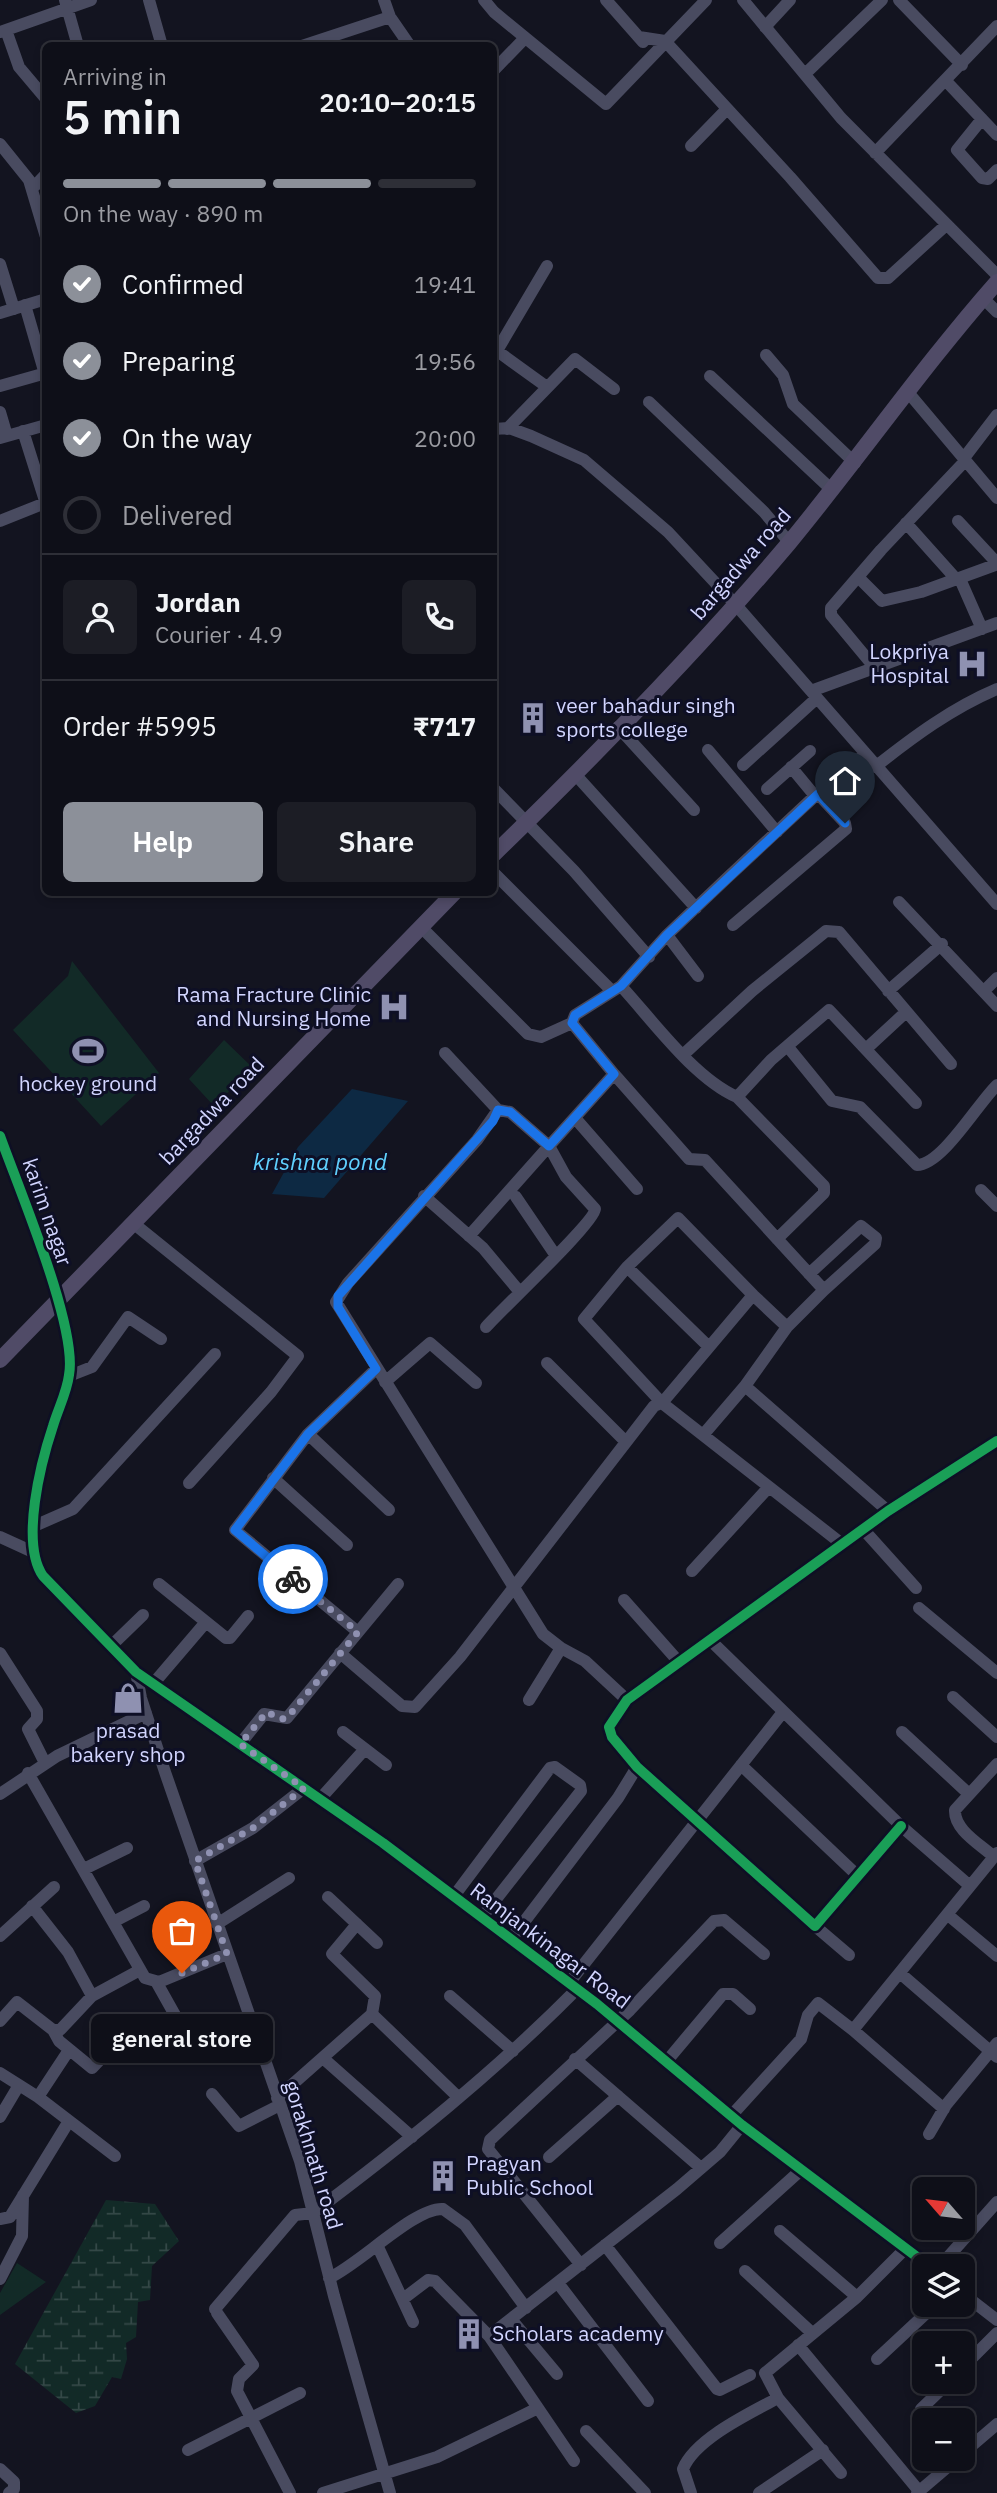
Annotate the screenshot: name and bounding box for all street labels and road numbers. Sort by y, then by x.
street label: bargadwa road [684,501,797,625]
street label: bargadwa road [153,1050,270,1170]
street label: karim nagar [17,1154,79,1269]
street label: Ramjankinagar Road [465,1876,636,2015]
street label: gorakhnath road [278,2077,350,2233]

